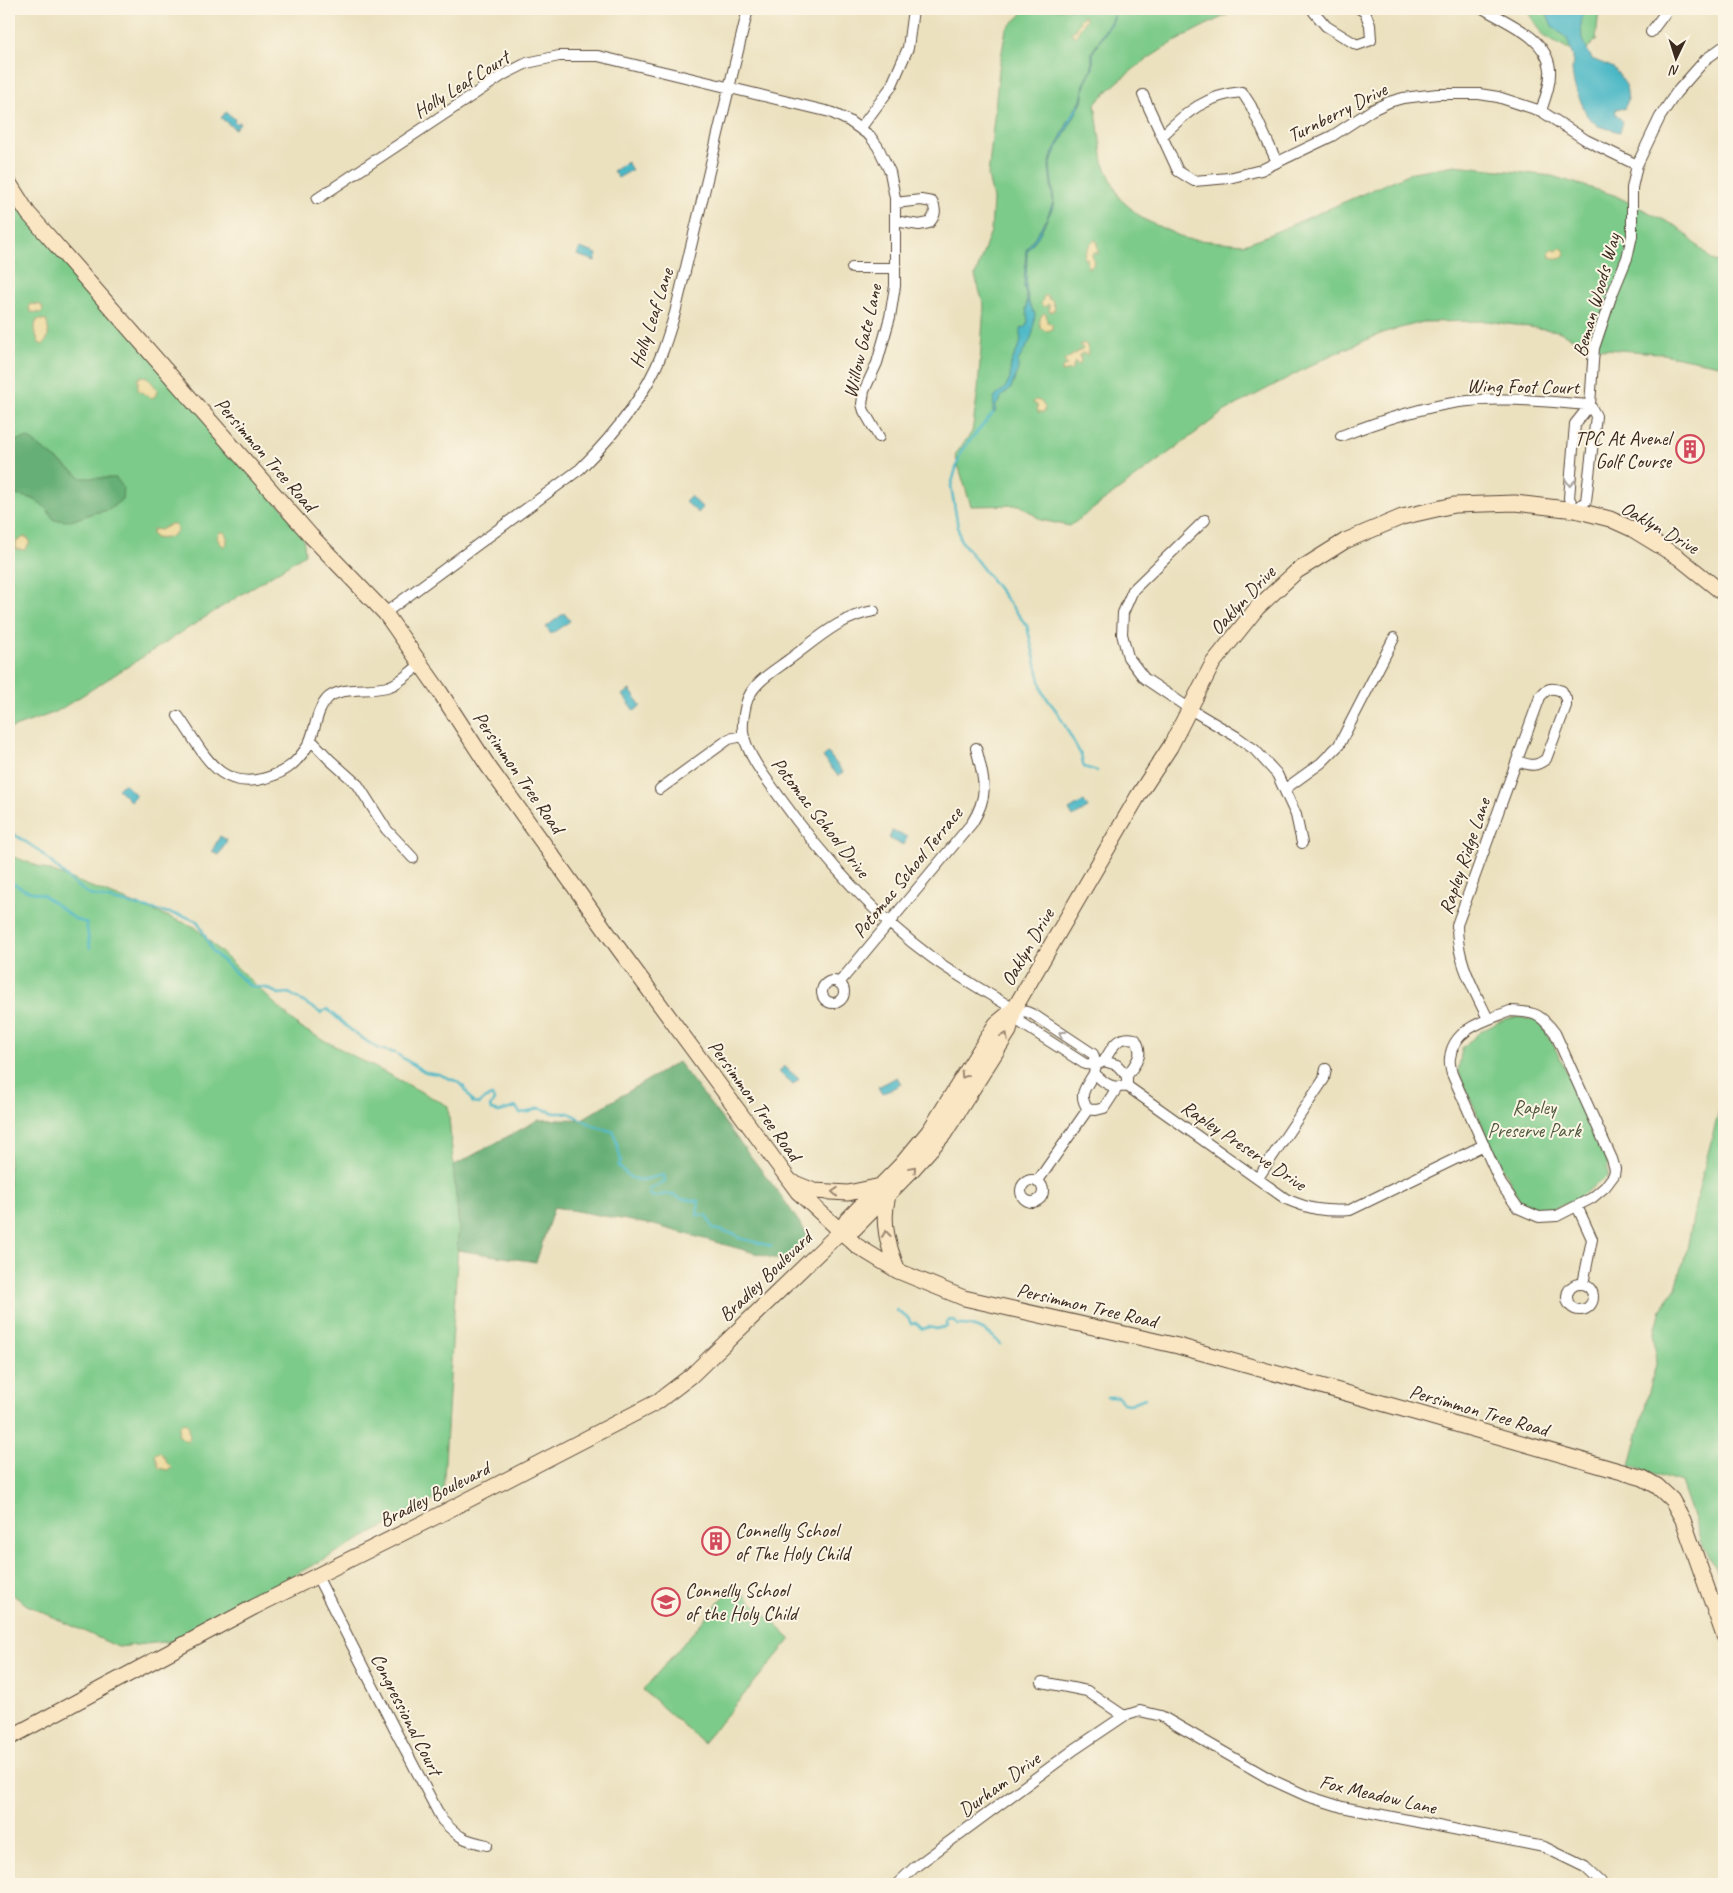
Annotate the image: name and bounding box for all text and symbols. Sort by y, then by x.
north arrow [1650,32,1700,82]
street label: Holly Leaf Court [409,43,517,124]
text: N [1668,62,1680,79]
street label: Turnberry Drive [1283,76,1392,148]
street label: Beman Woods Way [1567,229,1626,360]
street label: Holly Leaf Lane [624,264,680,371]
street label: Willow Gate Lane [837,280,888,400]
street label: Wing Foot Court [1467,373,1582,400]
street label: Persimmon Tree Road [209,392,324,519]
place label: TPC At Avenel Golf Course [1574,426,1675,474]
building icon: TPC At Avenel Golf Course [1675,434,1705,464]
one-way arrow [1564,479,1575,487]
street label: Oaklyn Drive [1616,495,1704,560]
street label: Oaklyn Drive [1204,559,1282,640]
street label: Persimmon Tree Road [467,706,572,841]
street label: Potomac School Drive [766,752,876,884]
street label: Rapley Ridge Lane [1433,793,1497,918]
street label: Potomac School Terrace [847,801,969,943]
street label: Oaklyn Drive [995,903,1060,991]
one-way arrow [1058,1030,1067,1040]
one-way arrow [999,1032,1009,1041]
street label: Persimmon Tree Road [702,1035,809,1168]
one-way arrow [961,1070,970,1079]
street label: Rapley Preserve Drive [1176,1094,1312,1197]
park label: Rapley Preserve Park [1487,1095,1582,1143]
one-way arrow [907,1166,916,1175]
one-way arrow [831,1187,839,1198]
street label: Bradley Boulevard [713,1223,820,1327]
one-way arrow [881,1230,892,1238]
street label: Persimmon Tree Road [1014,1277,1163,1334]
street label: Persimmon Tree Road [1407,1379,1554,1443]
street label: Bradley Boulevard [375,1455,496,1533]
place label: Connelly School of The Holy Child [735,1518,853,1566]
building icon: Connelly School of The Holy Child [701,1526,731,1556]
place label: Connelly School of the Holy Child [685,1578,800,1626]
school or university icon: Connelly School of the Holy Child [651,1587,681,1617]
street label: Congressional Court [365,1649,450,1782]
street label: Durham Drive [953,1745,1046,1822]
street label: Fox Meadow Lane [1317,1769,1440,1820]

